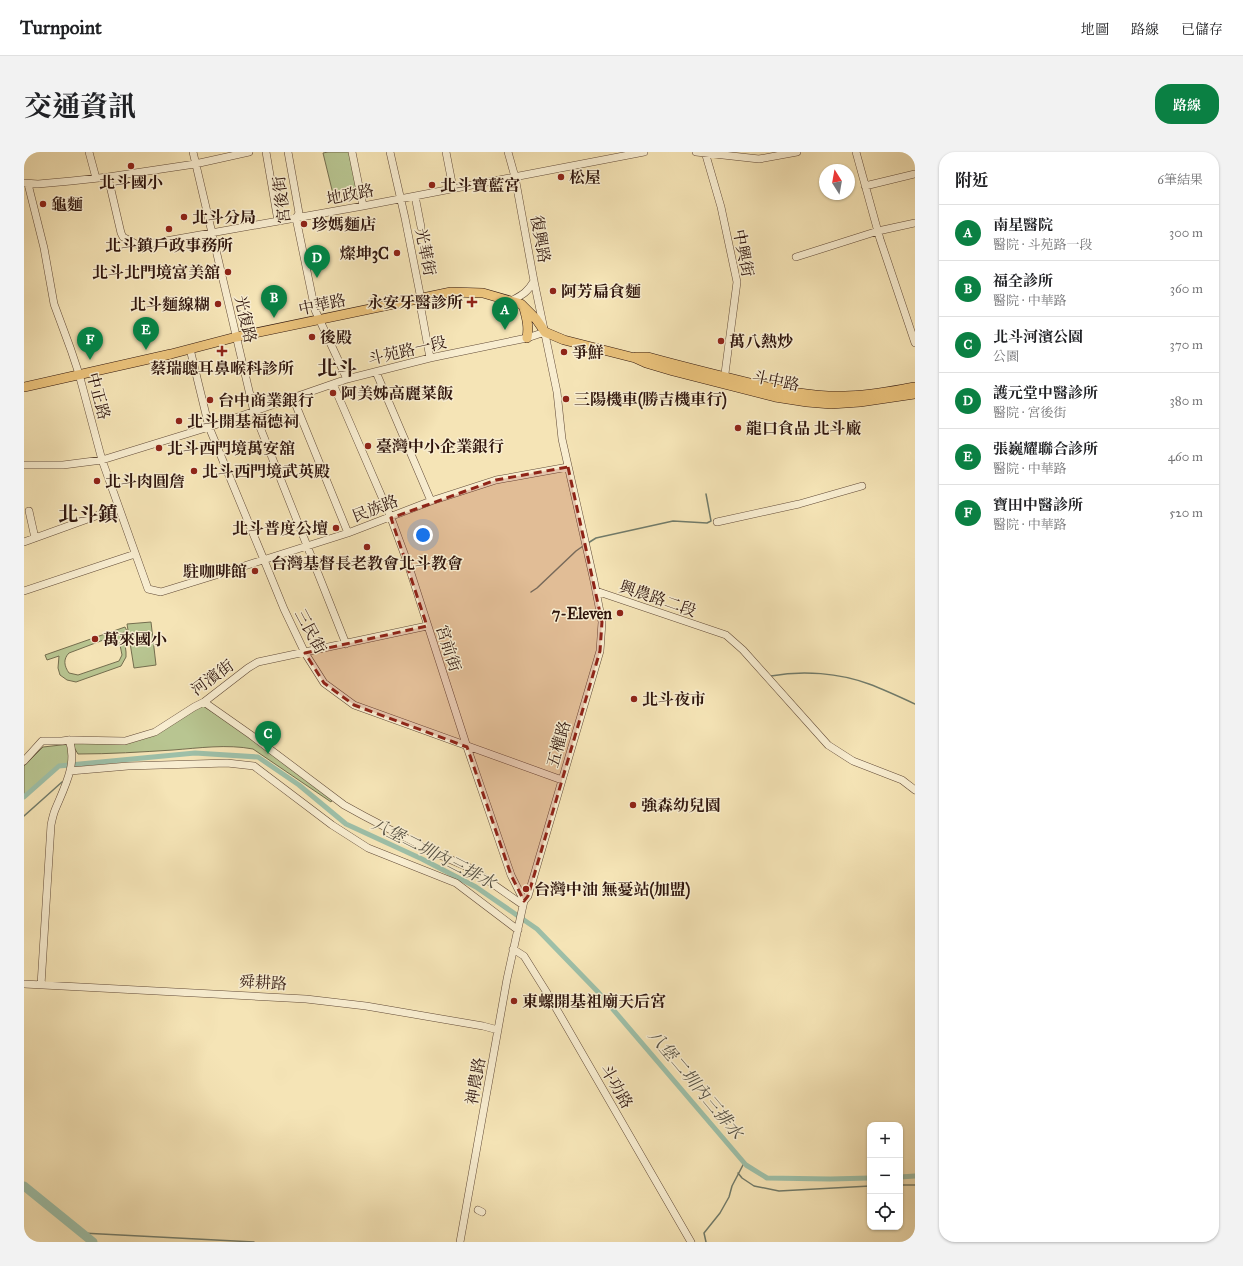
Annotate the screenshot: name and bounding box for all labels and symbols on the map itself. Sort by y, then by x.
marker: 北斗國小 [126,161,136,171]
north arrow [819,164,855,200]
place label: 松屋 [569,168,601,187]
marker: 松屋 [556,172,566,182]
place label: 北斗國小 [99,173,163,192]
street label: 宮後街 [269,175,294,225]
place label: 北斗寶藍宮 [440,176,520,195]
marker: 北斗寶藍宮 [427,180,437,190]
street label: 地政路 [325,181,375,208]
place label: 龜麵 [51,195,83,214]
marker: 龜麵 [38,199,48,209]
place label: 北斗分局 [192,208,256,227]
marker: 北斗分局 [179,212,189,222]
street label: 復興路 [527,214,554,264]
place label: 珍媽麵店 [312,215,376,234]
marker: 珍媽麵店 [299,219,309,229]
marker: 北斗鎮戶政事務所 [164,224,174,234]
street label: 光華街 [412,227,439,277]
street label: 中興街 [730,228,757,278]
place label: 北斗鎮戶政事務所 [105,236,233,255]
place label: 燦坤3C [340,244,389,264]
pin: D [304,245,330,278]
marker: 燦坤3C [392,248,402,258]
place label: 北斗北門境富美舘 [92,263,220,282]
marker: 北斗北門境富美舘 [223,267,233,277]
place label: 阿芳扁食麵 [561,282,641,301]
pin: B [261,285,287,318]
marker: 阿芳扁食麵 [548,286,558,296]
street label: 中華路 [297,290,348,319]
place label: 永安牙醫診所 [367,293,463,312]
street label: 光復路 [231,294,260,345]
place label: 北斗麵線糊 [130,295,210,314]
marker: 永安牙醫診所 [466,296,478,308]
pin: A [492,297,518,330]
marker: 北斗麵線糊 [213,299,223,309]
pin: E [133,317,159,350]
pin: F [77,327,103,360]
place label: 後殿 [320,328,352,347]
marker: 後殿 [307,332,317,342]
street label: 斗苑路一段 [366,332,448,369]
place label: 萬八熱炒 [729,332,793,351]
marker: 萬八熱炒 [716,336,726,346]
place label: 爭鮮 [572,343,604,362]
marker: 蔡瑞聰耳鼻喉科診所 [216,345,228,357]
marker: 爭鮮 [559,347,569,357]
district label: 北斗 [317,356,357,380]
place label: 蔡瑞聰耳鼻喉科診所 [150,359,294,378]
street label: 斗中路 [750,366,801,395]
street label: 中正路 [83,370,114,422]
place label: 阿美姊高麗菜飯 [341,384,453,403]
marker: 阿美姊高麗菜飯 [328,388,338,398]
place label: 三陽機車(勝吉機車行) [574,390,727,410]
place label: 台中商業銀行 [218,391,314,410]
marker: 三陽機車(勝吉機車行) [561,394,571,404]
marker: 台中商業銀行 [205,395,215,405]
place label: 北斗開基福德祠 [187,412,299,431]
marker: 北斗開基福德祠 [174,416,184,426]
place label: 龍口食品 北斗廠 [746,419,861,438]
marker: 龍口食品 北斗廠 [733,423,743,433]
place label: 臺灣中小企業銀行 [376,437,504,456]
place label: 北斗西門境萬安舘 [167,439,295,458]
marker: 臺灣中小企業銀行 [363,441,373,451]
marker: 北斗西門境萬安舘 [154,443,164,453]
place label: 北斗西門境武英殿 [202,462,330,481]
marker: 北斗西門境武英殿 [189,466,199,476]
place label: 北斗肉圓詹 [105,472,185,491]
marker: 北斗肉圓詹 [92,476,102,486]
street label: 民族路 [349,491,401,526]
district label: 北斗鎮 [58,502,118,526]
place label: 北斗普度公壇 [232,519,328,538]
marker: 北斗普度公壇 [331,523,341,533]
your location [413,525,433,545]
marker: 台灣基督長老教會北斗教會 [362,542,372,552]
place label: 台灣基督長老教會北斗教會 [271,554,463,573]
place label: 駐咖啡館 [183,562,247,581]
marker: 駐咖啡館 [250,566,260,576]
street label: 興農路二段 [617,576,699,620]
place label: 7-Eleven [552,604,612,623]
street label: 三民街 [291,606,330,657]
marker: 7-Eleven [615,608,625,618]
street label: 宮前街 [432,622,465,674]
place label: 萬來國小 [103,630,167,649]
marker: 萬來國小 [90,634,100,644]
street label: 河濱街 [187,656,237,699]
place label: 北斗夜市 [642,690,706,709]
marker: 北斗夜市 [629,694,639,704]
street label: 五權路 [543,718,574,770]
pin: C [255,721,281,754]
place label: 強森幼兒園 [641,796,721,815]
marker: 強森幼兒園 [628,800,638,810]
water label: 八堡二圳內三排水 [368,813,501,895]
place label: 台灣中油 無憂站(加盟) [534,880,691,900]
marker: 台灣中油 無憂站(加盟) [521,884,531,894]
street label: 舜耕路 [239,972,287,993]
place label: 東螺開基祖廟天后宮 [522,992,666,1011]
marker: 東螺開基祖廟天后宮 [509,996,519,1006]
water label: 八堡二圳內三排水 [644,1025,749,1145]
street label: 神農路 [462,1056,489,1106]
street label: 斗功路 [596,1061,637,1112]

